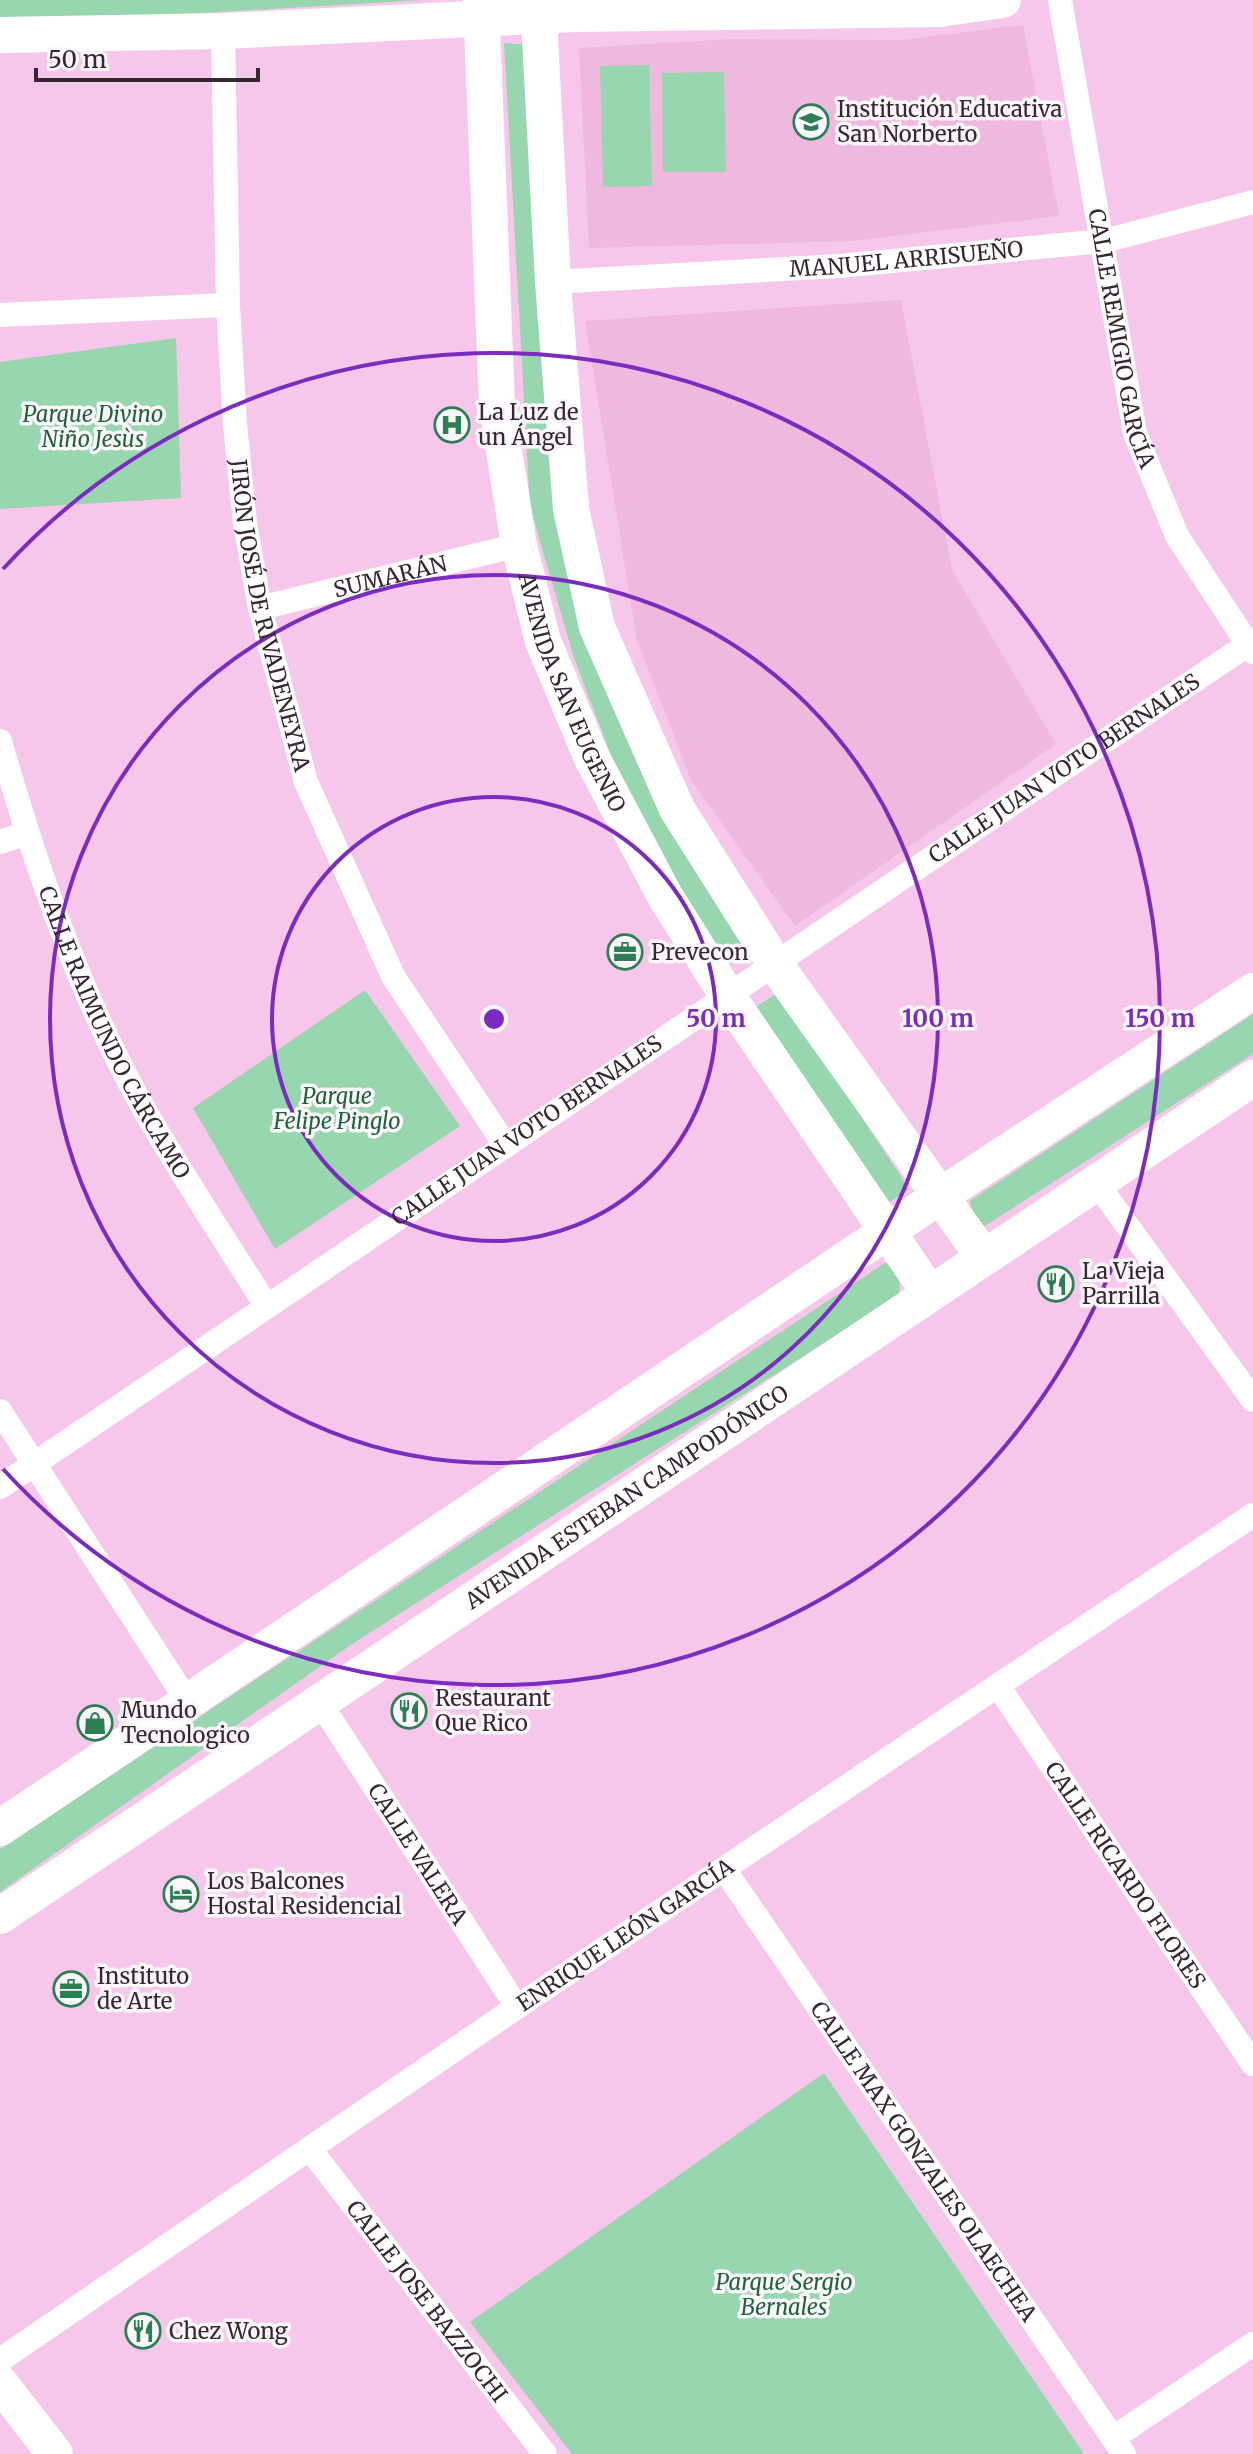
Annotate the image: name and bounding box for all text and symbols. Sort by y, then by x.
scale bar [36,32,258,82]
text: 50 m [48,44,107,75]
place label: Institución Educativa San Norberto [837,95,1062,148]
school or university icon: Institución Educativa San Norberto [792,103,830,141]
street label: CALLE REMIGIO GARCÍA [1082,206,1162,473]
street label: MANUEL ARRISUEÑO [788,235,1025,283]
place label: La Luz de un Ángel [478,398,579,451]
park label: Parque Divino Niño Jesùs [23,400,163,453]
hospital icon: La Luz de un Ángel [433,406,471,444]
street label: JIRÓN JOSÉ DE RIVADENEYRA [225,457,317,775]
street label: SUMARÁN [331,549,450,604]
street label: AVENIDA SAN EUGENIO [512,569,632,817]
street label: CALLE JUAN VOTO BERNALES [923,667,1205,869]
street label: CALLE RAIMUNDO CÁRCAMO [33,882,197,1184]
office icon: Prevecon [606,933,644,971]
place label: Prevecon [651,938,749,966]
text: 50 m [686,1003,746,1034]
text: 100 m [902,1003,974,1034]
text: 150 m [1125,1003,1195,1034]
centre of rings [480,1005,508,1033]
street label: CALLE JUAN VOTO BERNALES [386,1029,667,1232]
park label: Parque Felipe Pinglo [272,1082,401,1135]
place label: La Vieja Parrilla [1082,1257,1165,1310]
restaurant icon: La Vieja Parrilla [1037,1265,1075,1303]
street label: AVENIDA ESTEBAN CAMPODÓNICO [459,1379,794,1616]
place label: Restaurant Que Rico [435,1684,551,1737]
restaurant icon: Restaurant Que Rico [390,1692,428,1730]
place label: Mundo Tecnologico [121,1696,250,1749]
shop icon: Mundo Tecnologico [76,1704,114,1742]
street label: CALLE RICARDO FLORES [1039,1756,1212,1994]
street label: CALLE VALERA [362,1778,474,1930]
street label: ENRIQUE LEÓN GARCÍA [511,1852,739,2017]
place label: Los Balcones Hostal Residencial [207,1867,402,1920]
hotel icon: Los Balcones Hostal Residencial [162,1875,200,1913]
place label: Instituto de Arte [97,1962,189,2015]
office icon: Instituto de Arte [52,1970,90,2008]
street label: CALLE MAX GONZALES OLAECHEA [805,1996,1043,2327]
street label: CALLE JOSE BAZZOCHI [341,2195,514,2408]
park label: Parque Sergio Bernales [716,2268,852,2321]
restaurant icon: Chez Wong [124,2312,162,2350]
place label: Chez Wong [169,2317,288,2345]

